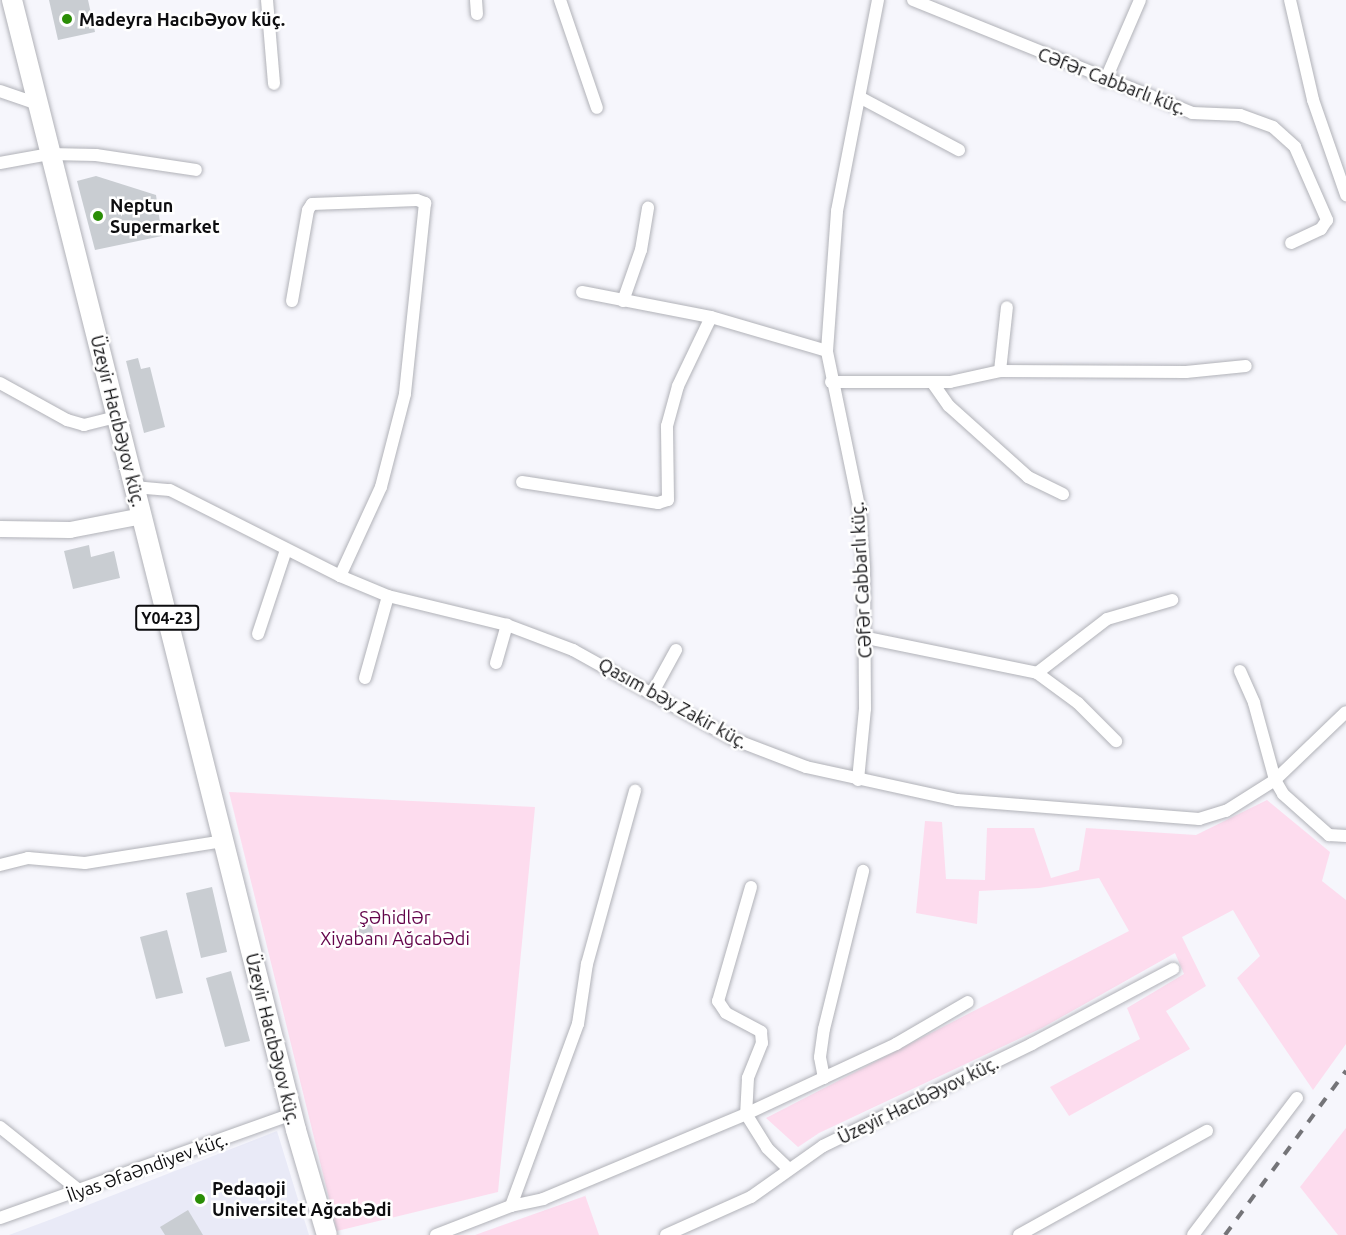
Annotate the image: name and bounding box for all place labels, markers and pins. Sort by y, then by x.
place label: Madeyra Hacıbəyov küç. [79,8,285,30]
marker: Madeyra Hacıbəyov küç. [60,12,74,26]
place label: Neptun Supermarket [110,195,220,238]
marker: Neptun Supermarket [91,209,105,223]
place label: Pedaqoji Universitet Ağcabədi [212,1178,391,1220]
marker: Pedaqoji Universitet Ağcabədi [193,1192,207,1206]

